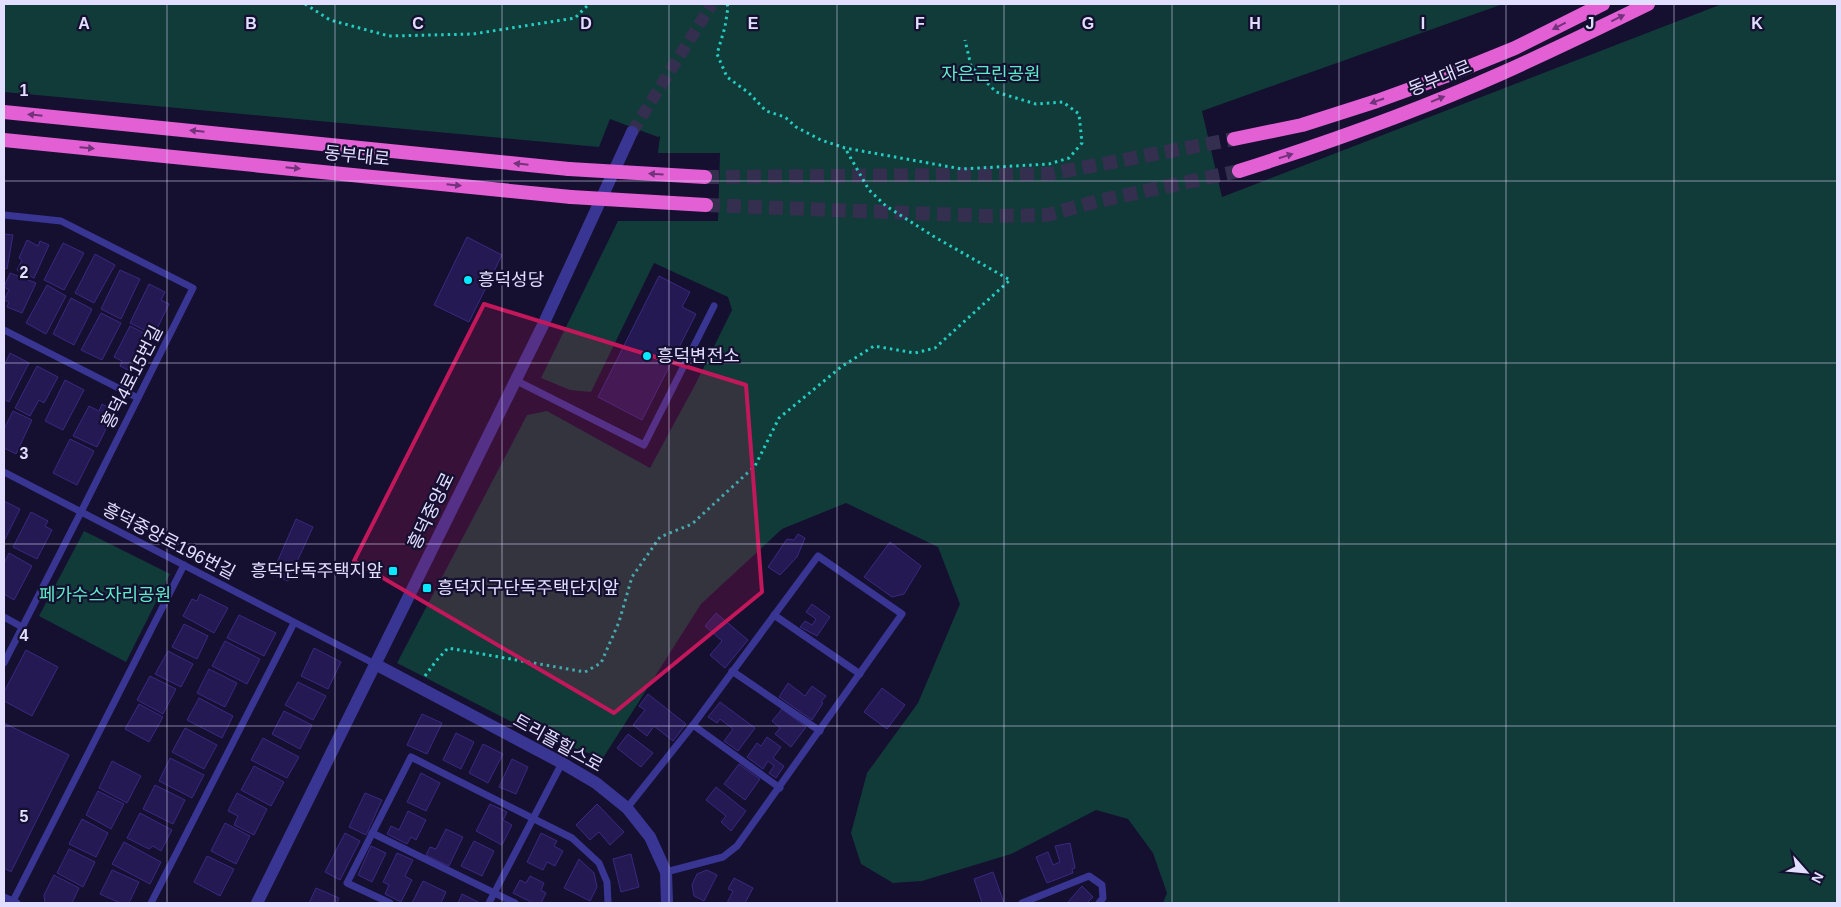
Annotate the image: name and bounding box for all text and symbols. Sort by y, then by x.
one-way arrow [1611,14,1625,22]
text: A [78,15,90,32]
text: B [245,15,257,32]
text: C [412,15,424,32]
text: D [580,15,592,32]
text: E [748,15,759,32]
text: F [915,15,925,32]
text: G [1082,15,1094,32]
text: H [1249,15,1261,32]
text: I [1421,15,1425,32]
text: J [1586,15,1594,32]
text: K [1751,15,1763,32]
one-way arrow [1552,22,1566,30]
street label: 동부대로 [1406,56,1474,100]
park label: 자은근린공원 [941,64,1041,84]
text: 1 [20,82,29,99]
one-way arrow [1431,95,1445,103]
one-way arrow [1369,97,1384,105]
one-way arrow [27,111,43,119]
one-way arrow [189,126,205,134]
street label: 동부대로 [323,143,391,169]
one-way arrow [79,144,95,152]
one-way arrow [1278,152,1293,160]
one-way arrow [512,160,528,168]
one-way arrow [285,164,301,172]
one-way arrow [648,169,664,177]
one-way arrow [446,181,462,189]
text: 2 [20,264,29,281]
place label: 흥덕성당 [478,270,544,290]
marker: 흥덕성당 [462,274,474,286]
street label: 흥덕4로15번길 [97,322,167,432]
place label: 흥덕변전소 [657,346,740,366]
marker: 흥덕변전소 [641,350,653,362]
text: 3 [20,445,29,462]
street label: 흥덕중앙로 [404,469,458,553]
street label: 흥덕중앙로196번길 [99,499,239,583]
place label: 흥덕단독주택지앞 [251,561,383,581]
marker: 흥덕단독주택지앞 [387,565,399,577]
place label: 흥덕지구단독주택단지앞 [437,578,619,598]
marker: 흥덕지구단독주택단지앞 [421,582,433,594]
park label: 페가수스자리공원 [39,585,171,605]
text: 4 [20,627,29,644]
street label: 트리플힐스로 [510,710,606,776]
text: 5 [20,808,29,825]
north arrow [1781,847,1831,897]
text: N [1808,870,1827,886]

